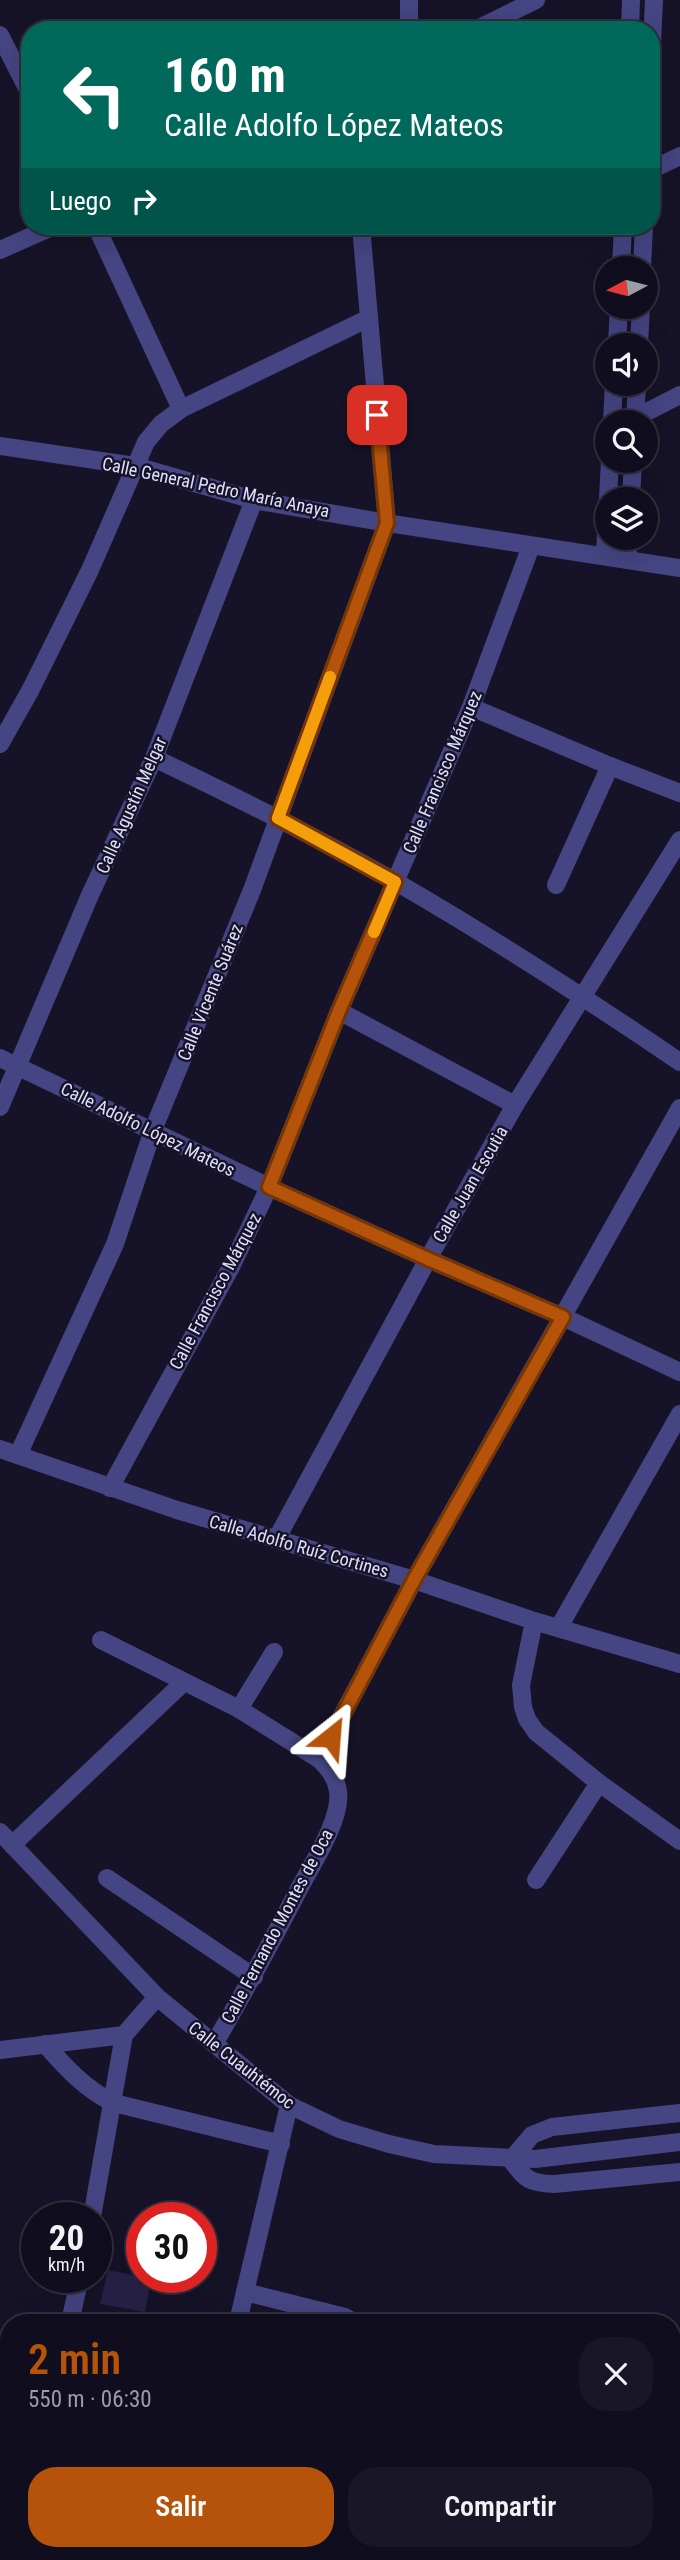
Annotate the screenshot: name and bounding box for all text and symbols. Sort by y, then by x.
text: 160 m [164,47,286,104]
icon: left [49,49,140,140]
text: Calle Adolfo López Mateos [164,106,504,144]
icon: right [125,182,163,220]
text: Luego [49,186,111,216]
north arrow [595,256,658,318]
map controls [595,256,658,550]
button: sound [595,333,658,396]
pin [347,385,407,445]
icon: arrive [358,396,396,434]
button: search [595,410,658,473]
street label: Calle General Pedro María Anaya [100,453,332,521]
button: layers [595,487,658,550]
street label: Calle Francisco Márquez [398,688,486,856]
street label: Calle Agustín Melgar [91,733,171,877]
street label: Calle Vicente Suárez [173,920,247,1063]
street label: Calle Adolfo López Mateos [57,1078,239,1180]
street label: Calle Juan Escutia [428,1122,512,1246]
street label: Calle Francisco Márquez [165,1209,265,1373]
street label: Calle Adolfo Ruíz Cortines [207,1510,391,1582]
position arrow [294,1700,368,1774]
street label: Calle Fernando Montes de Oca [217,1825,337,2027]
street label: Calle Cuauhtémoc [185,2017,299,2113]
speed limit sign: 30 [126,2202,217,2293]
text: 20 [49,2218,84,2259]
text: km/h [48,2254,85,2275]
text: 2 min [28,2335,121,2384]
button: close [579,2337,653,2411]
text: 550 m · 06:30 [28,2386,152,2413]
button: Salir [28,2467,334,2547]
button: Compartir [348,2467,653,2547]

